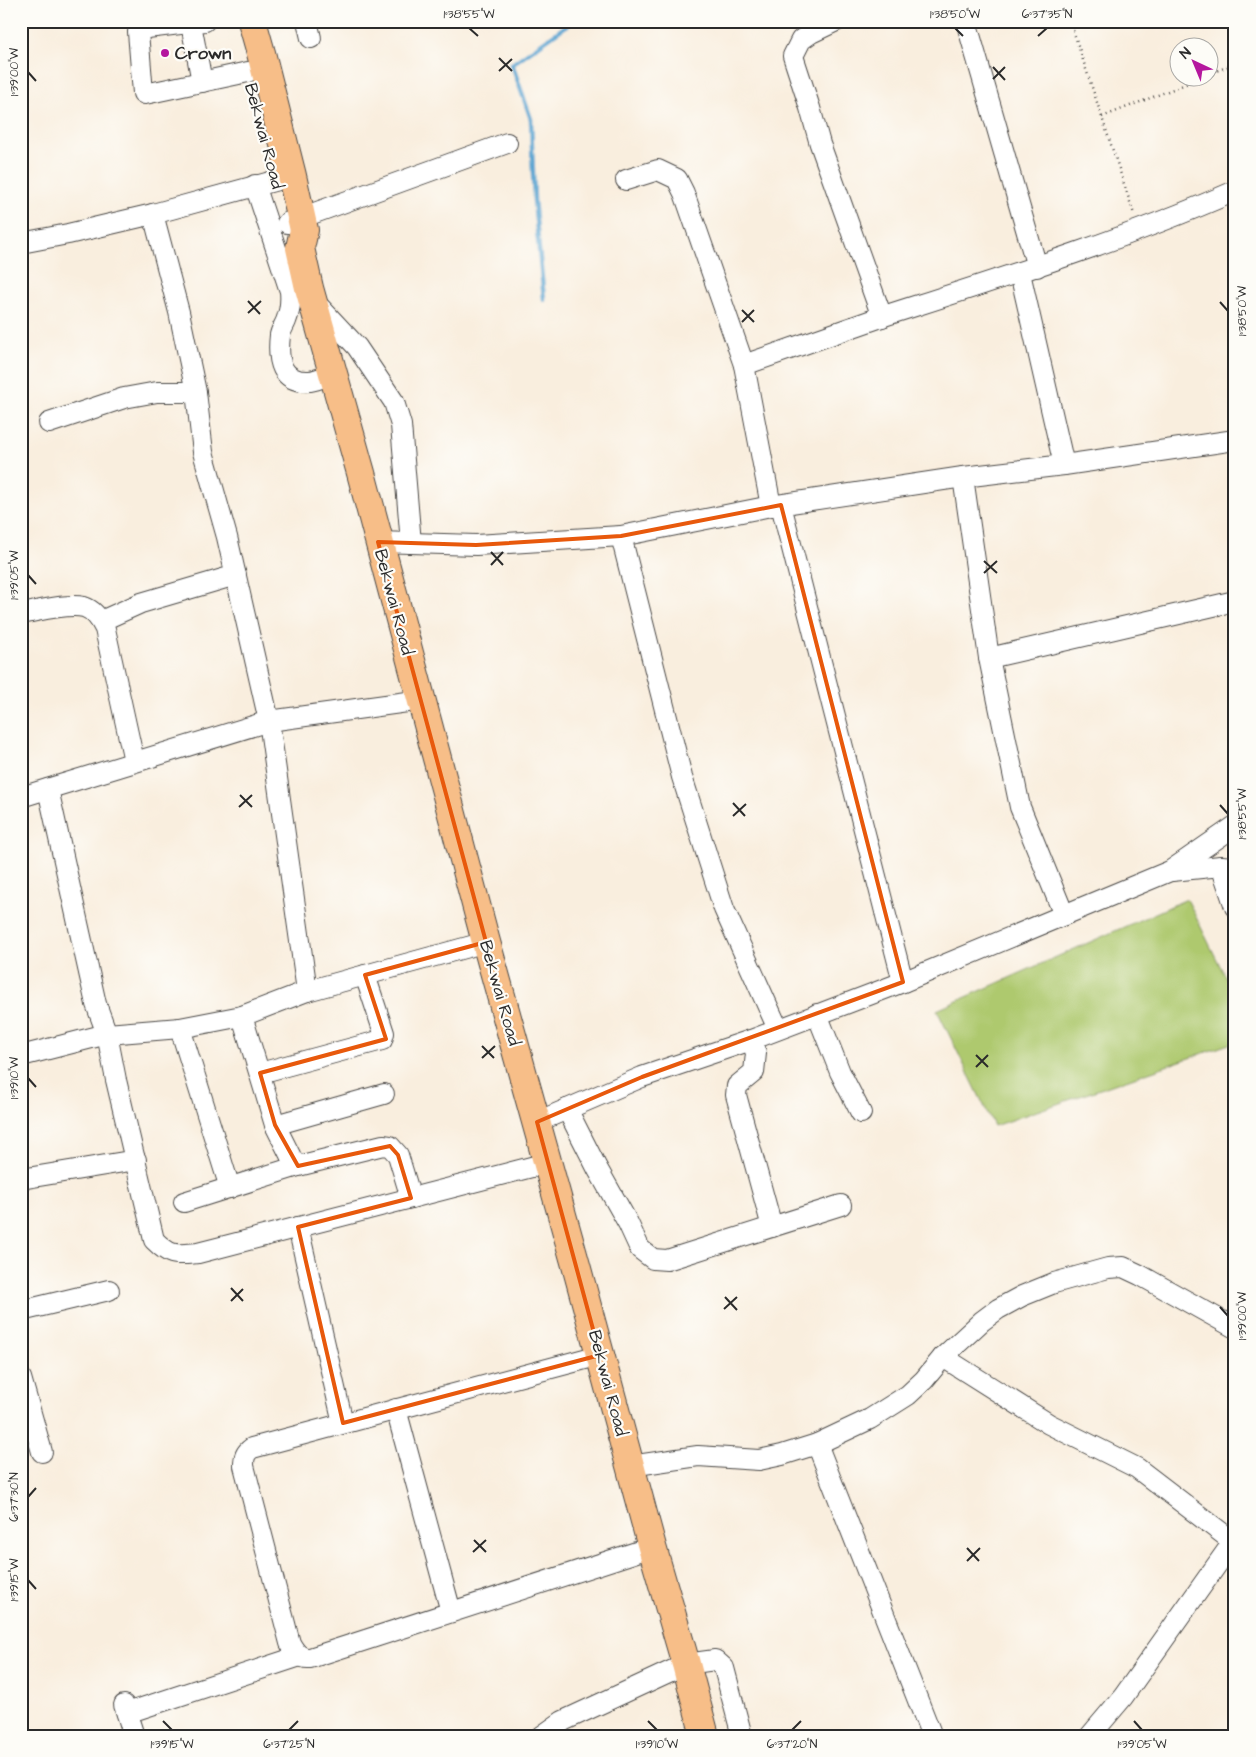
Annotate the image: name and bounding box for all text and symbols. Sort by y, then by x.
text: 1°38'55"W [443,6,495,23]
text: 1°38'50"W [930,6,981,23]
text: 6°37'35"N [1022,6,1073,23]
north arrow [1168,38,1218,88]
place label: Crown [175,41,231,66]
text: N [1176,43,1196,64]
text: 1°39'00"W [6,47,23,96]
marker: Crown [159,47,171,59]
street label: Bekwai Road [238,80,290,192]
text: 1°38'50"W [1234,285,1251,336]
street label: Bekwai Road [368,546,420,658]
text: 1°39'05"W [6,550,23,600]
text: 1°38'55"W [1234,788,1251,840]
street label: Bekwai Road [473,937,527,1049]
text: 1°39'10"W [6,1056,23,1099]
text: 1°39'00"W [1234,1291,1251,1340]
street label: Bekwai Road [582,1327,634,1439]
text: 6°37'30"N [6,1472,23,1522]
text: 1°39'15"W [6,1558,23,1602]
text: 1°39'15"W [150,1736,194,1753]
text: 6°37'25"N [263,1736,315,1753]
text: 1°39'10"W [636,1736,679,1753]
text: 6°37'20"N [767,1736,818,1753]
text: 1°39'05"W [1117,1736,1167,1753]

